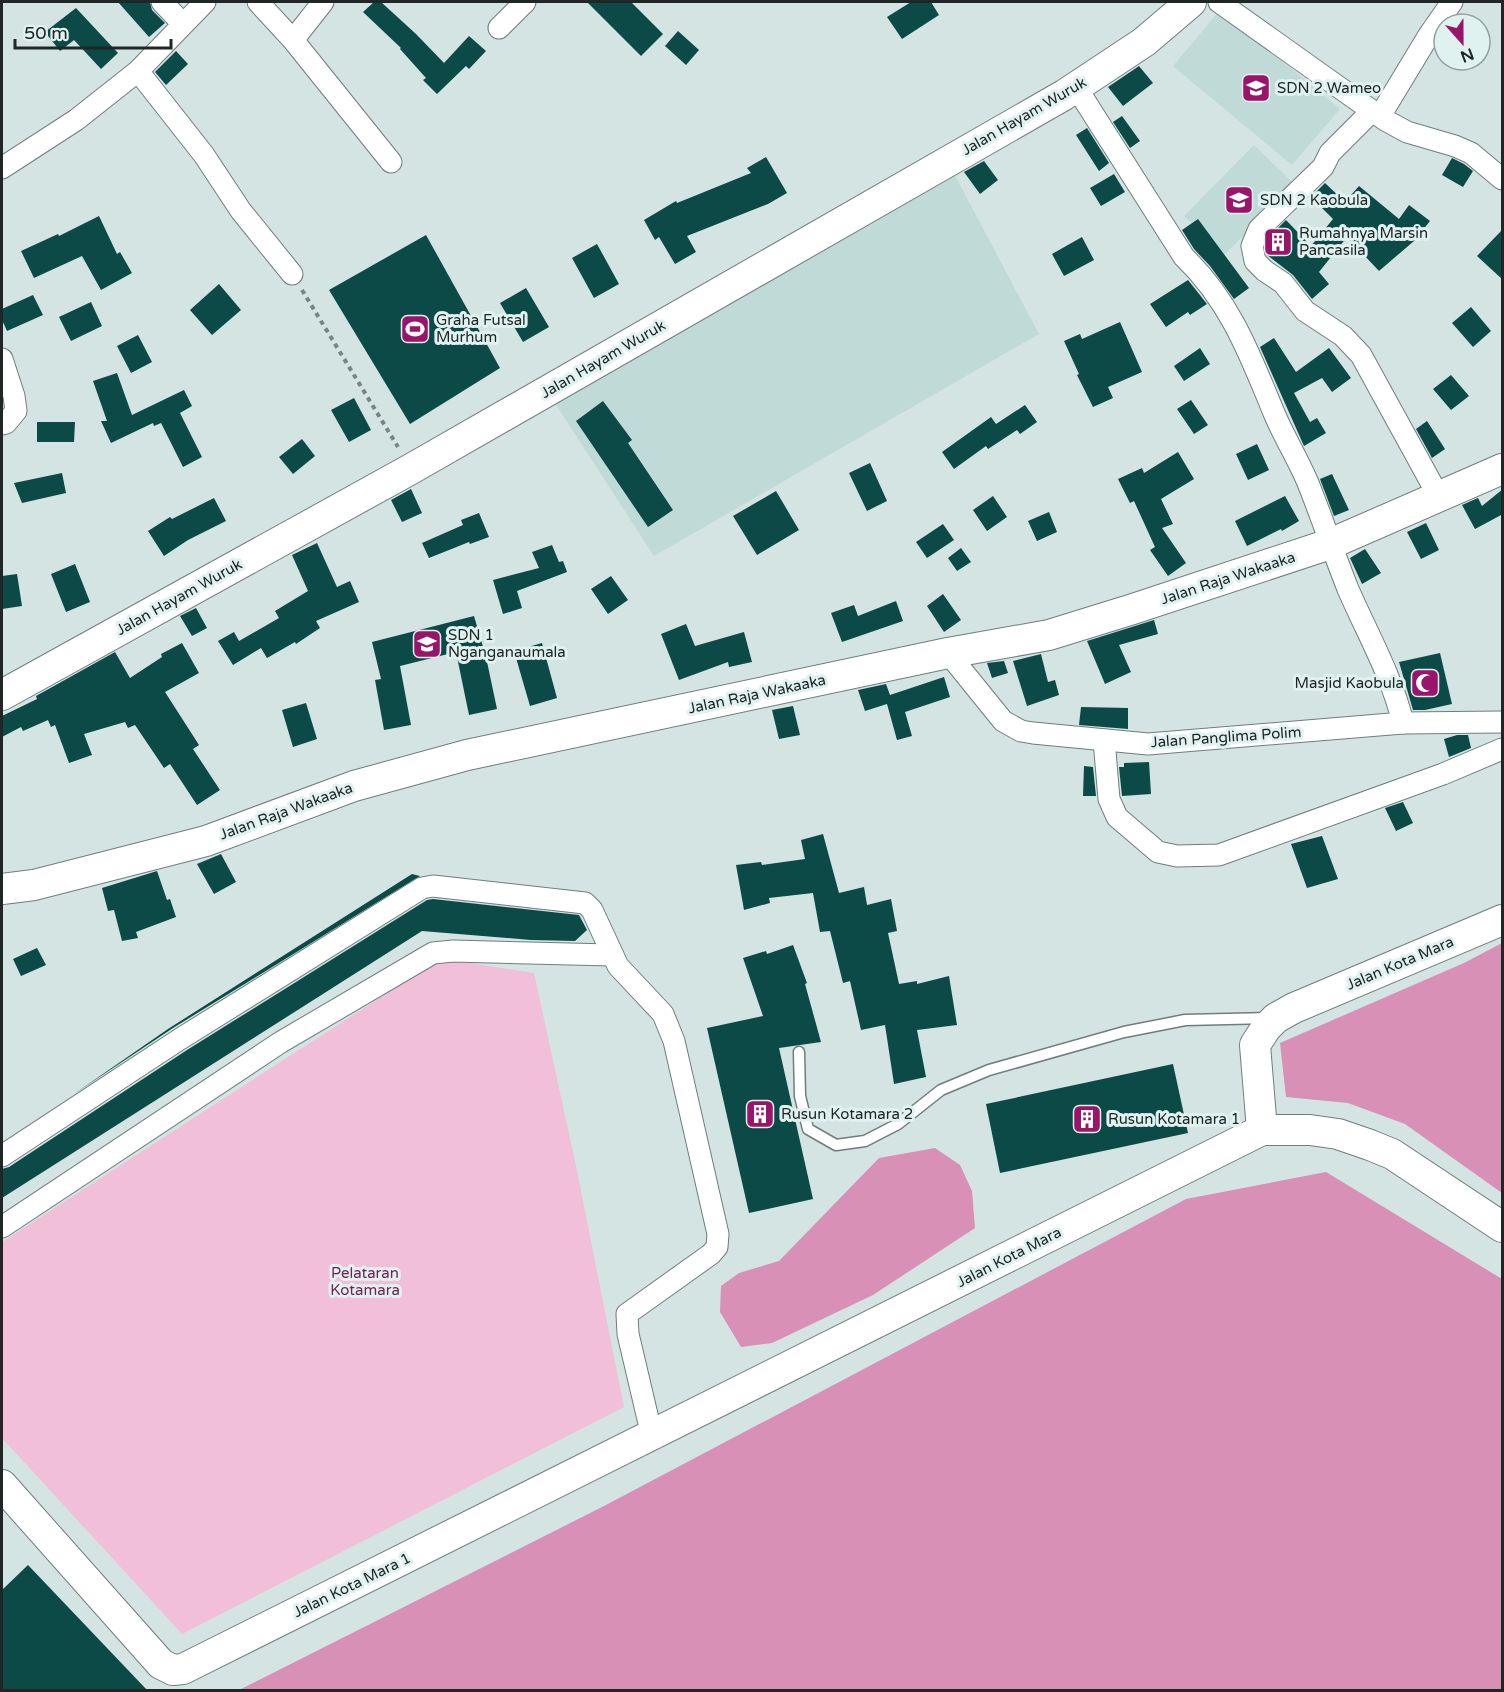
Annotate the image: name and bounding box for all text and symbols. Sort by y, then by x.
scale bar [15,12,171,50]
north arrow [1432,12,1492,72]
text: 50 m [24,22,68,44]
text: N [1457,43,1477,67]
school or university icon: SDN 2 Wameo [1240,72,1272,104]
street label: Jalan Hayam Wuruk [958,73,1090,159]
place label: SDN 2 Wameo [1277,79,1381,97]
school or university icon: SDN 2 Kaobula [1223,184,1255,216]
place label: SDN 2 Kaobula [1260,191,1368,209]
place label: Rumahnya Marsin Pancasila [1299,224,1428,259]
building icon: Rumahnya Marsin Pancasila [1262,226,1294,258]
place label: Graha Futsal Murhum [436,311,526,346]
sports icon: Graha Futsal Murhum [399,313,431,345]
street label: Jalan Hayam Wuruk [537,316,669,402]
street label: Jalan Raja Wakaaka [1159,548,1297,608]
street label: Jalan Hayam Wuruk [113,555,245,639]
place label: SDN 1 Nganganaumala [448,626,566,661]
school or university icon: SDN 1 Nganganaumala [411,628,443,660]
mosque icon: Masjid Kaobula [1409,667,1441,699]
street label: Jalan Raja Wakaaka [687,671,827,717]
place label: Masjid Kaobula [1295,674,1404,692]
street label: Jalan Panglima Polim [1150,723,1302,751]
street label: Jalan Raja Wakaaka [217,779,355,843]
street label: Jalan Kota Mara [1344,932,1456,994]
building icon: Rusun Kotamara 2 [744,1098,776,1130]
building icon: Rusun Kotamara 1 [1071,1103,1103,1135]
place label: Rusun Kotamara 2 [781,1105,913,1123]
place label: Rusun Kotamara 1 [1108,1110,1240,1128]
street label: Jalan Kota Mara [954,1223,1064,1291]
park label: Pelataran Kotamara [330,1264,400,1299]
street label: Jalan Kota Mara 1 [290,1549,414,1621]

